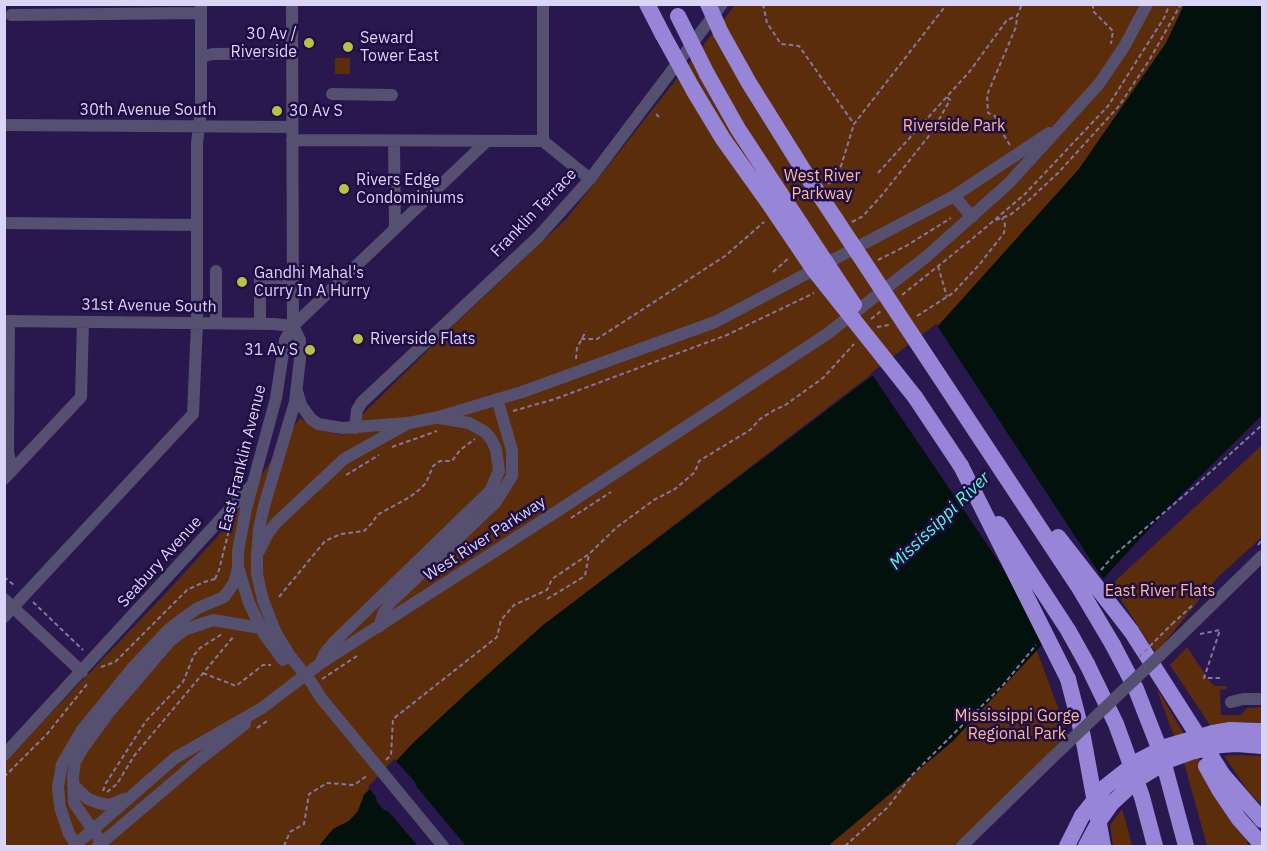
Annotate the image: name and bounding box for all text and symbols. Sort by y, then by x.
place label: 30 Av / Riverside [231,24,297,62]
place label: Seward Tower East [360,28,439,66]
marker: 30 Av / Riverside [302,36,316,50]
marker: Seward Tower East [341,40,355,54]
street label: 30th Avenue South [80,100,216,120]
place label: 30 Av S [289,101,343,121]
marker: 30 Av S [270,104,284,118]
park label: Riverside Park [903,116,1005,136]
street label: Franklin Terrace [487,165,581,261]
park label: West River Parkway [784,166,860,204]
place label: Rivers Edge Condominiums [356,170,464,208]
marker: Rivers Edge Condominiums [337,182,351,196]
place label: Gandhi Mahal's Curry In A Hurry [254,263,370,301]
marker: Gandhi Mahal's Curry In A Hurry [235,275,249,289]
street label: 31st Avenue South [81,295,217,317]
place label: Riverside Flats [370,329,476,349]
marker: Riverside Flats [351,332,365,346]
place label: 31 Av S [244,340,298,360]
marker: 31 Av S [303,343,317,357]
street label: East Franklin Avenue [216,383,270,533]
water label: Mississippi River [885,467,995,575]
street label: West River Parkway [421,492,549,586]
street label: Seabury Avenue [114,512,206,612]
park label: East River Flats [1105,581,1215,601]
park label: Mississippi Gorge Regional Park [954,706,1080,744]

